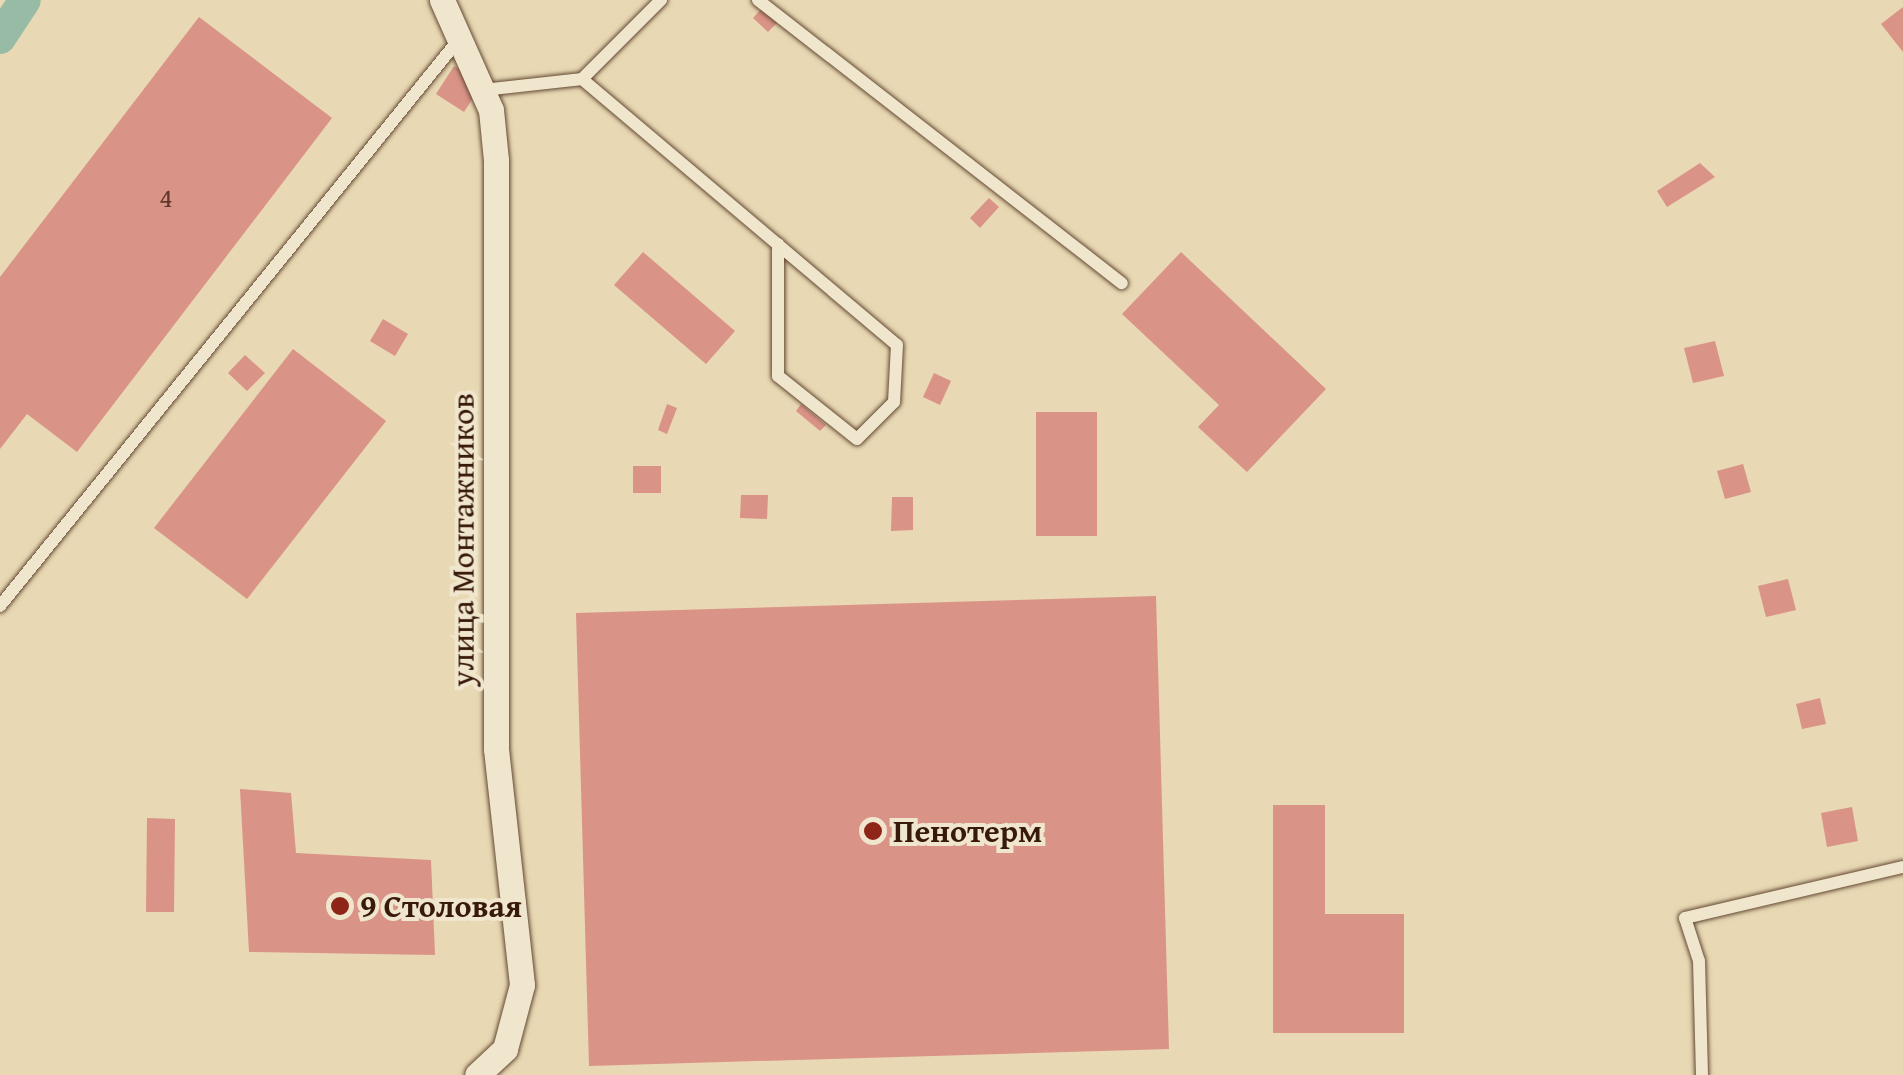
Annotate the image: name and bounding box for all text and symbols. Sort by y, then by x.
house number: 4 [159,180,173,214]
street label: улица Монтажников [444,393,482,687]
place label: Пенотерм [893,812,1042,850]
marker: Пенотерм [862,820,884,842]
place label: 9 Столовая [360,887,522,925]
marker: 9 Столовая [329,895,351,917]

